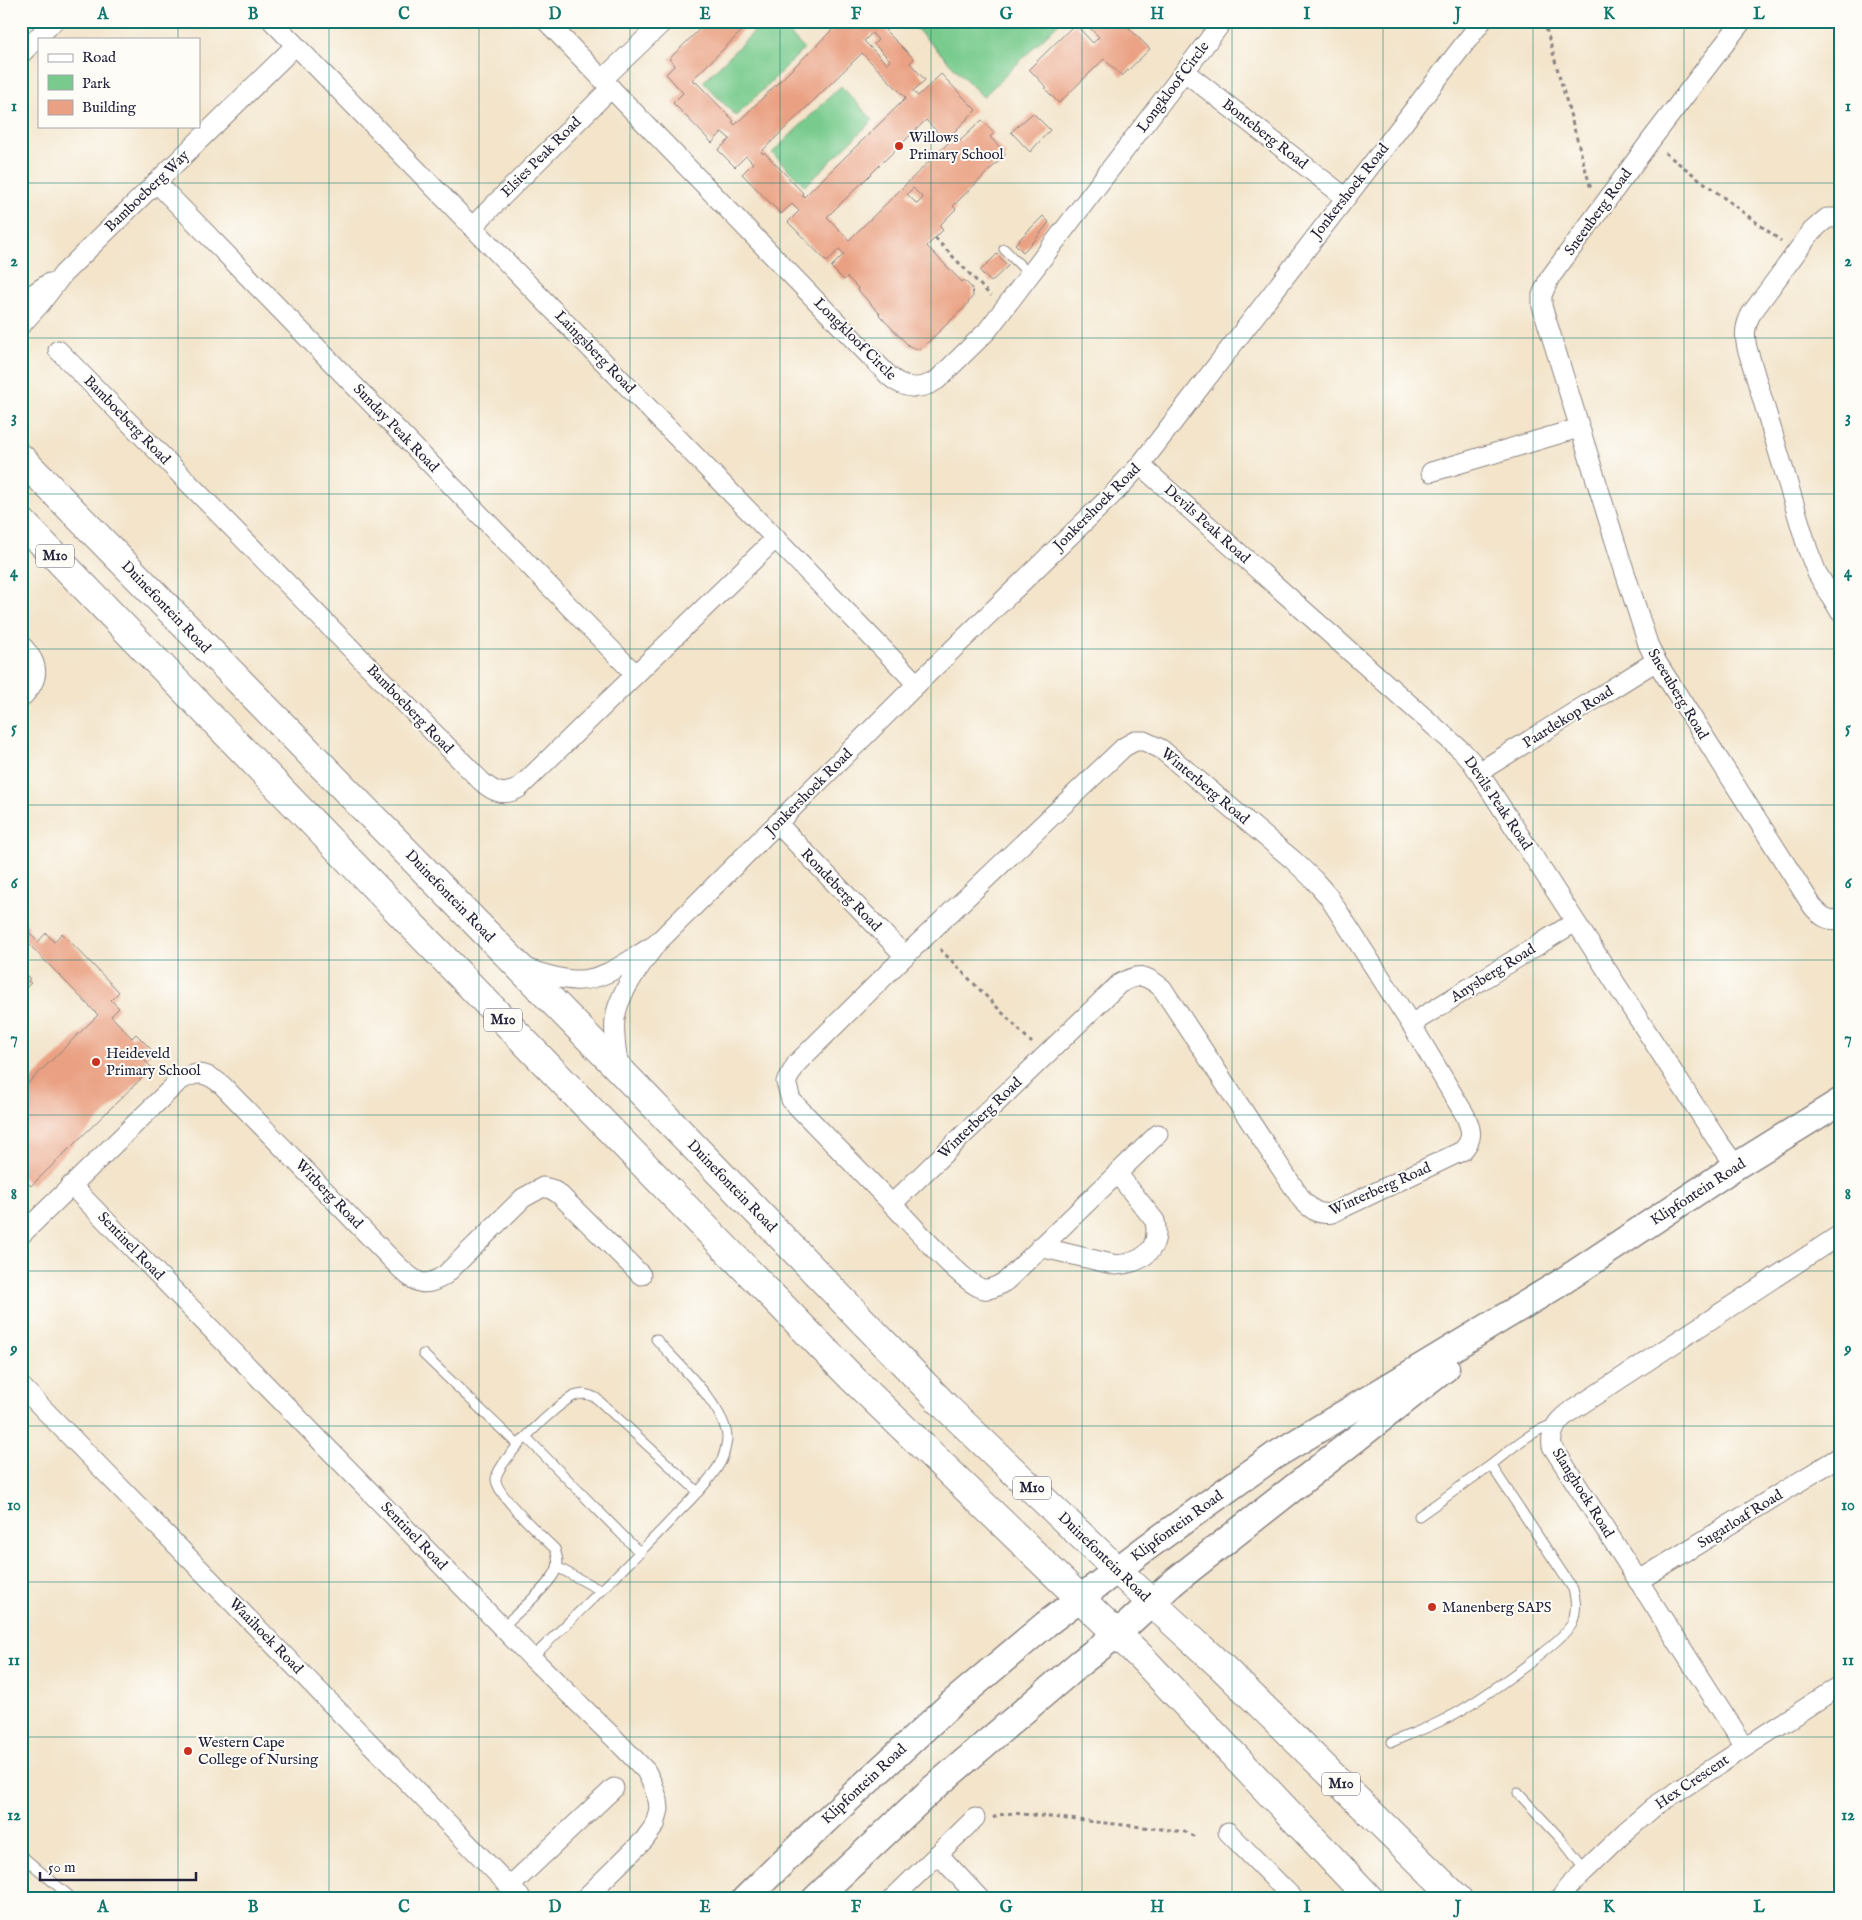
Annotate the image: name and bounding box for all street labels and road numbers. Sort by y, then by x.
street label: Longkloof Circle [1132,38,1214,136]
street label: Bonteberg Road [1218,95,1312,174]
street label: Elsies Peak Road [497,112,586,201]
street label: Jonkershoek Road [1306,139,1394,244]
street label: Bamboeberg Way [101,146,194,236]
street label: Sneeuberg Road [1560,164,1637,259]
street label: Longkloof Circle [810,294,900,384]
street label: Laingsberg Road [551,306,640,398]
street label: Bamboeberg Road [80,371,175,469]
street label: Sunday Peak Road [349,380,444,477]
street label: Jonkershoek Road [1048,459,1145,556]
street label: Devils Peak Road [1160,480,1255,568]
road number: M10 [36,544,74,568]
street label: Duinefontein Road [117,557,216,658]
street label: Sneeuberg Road [1643,645,1713,744]
street label: Bamboeberg Road [363,660,458,758]
street label: Paardekop Road [1519,681,1618,752]
street label: Jonkershoek Road [760,744,857,841]
street label: Winterberg Road [1157,744,1254,829]
street label: Devils Peak Road [1460,752,1537,854]
street label: Rondeberg Road [797,845,886,936]
street label: Duinefontein Road [401,846,500,947]
street label: Anysberg Road [1446,939,1540,1007]
road number: M10 [484,1008,522,1032]
street label: Winterberg Road [934,1072,1027,1163]
street label: Duinefontein Road [683,1136,782,1237]
street label: Klipfontein Road [1647,1154,1750,1230]
street label: Witberg Road [291,1155,367,1233]
street label: Winterberg Road [1326,1158,1435,1220]
street label: Sentinel Road [94,1208,169,1285]
street label: Slanghoek Road [1548,1444,1619,1542]
road number: M10 [1013,1476,1051,1500]
street label: Sugarloaf Road [1694,1485,1787,1553]
street label: Klipfontein Road [1127,1486,1228,1566]
street label: Sentinel Road [377,1498,452,1575]
street label: Duinefontein Road [1054,1508,1155,1607]
street label: Waaihoek Road [225,1594,308,1679]
street label: Klipfontein Road [817,1739,911,1828]
street label: Hex Crescent [1651,1750,1733,1814]
road number: M10 [1322,1772,1360,1796]

